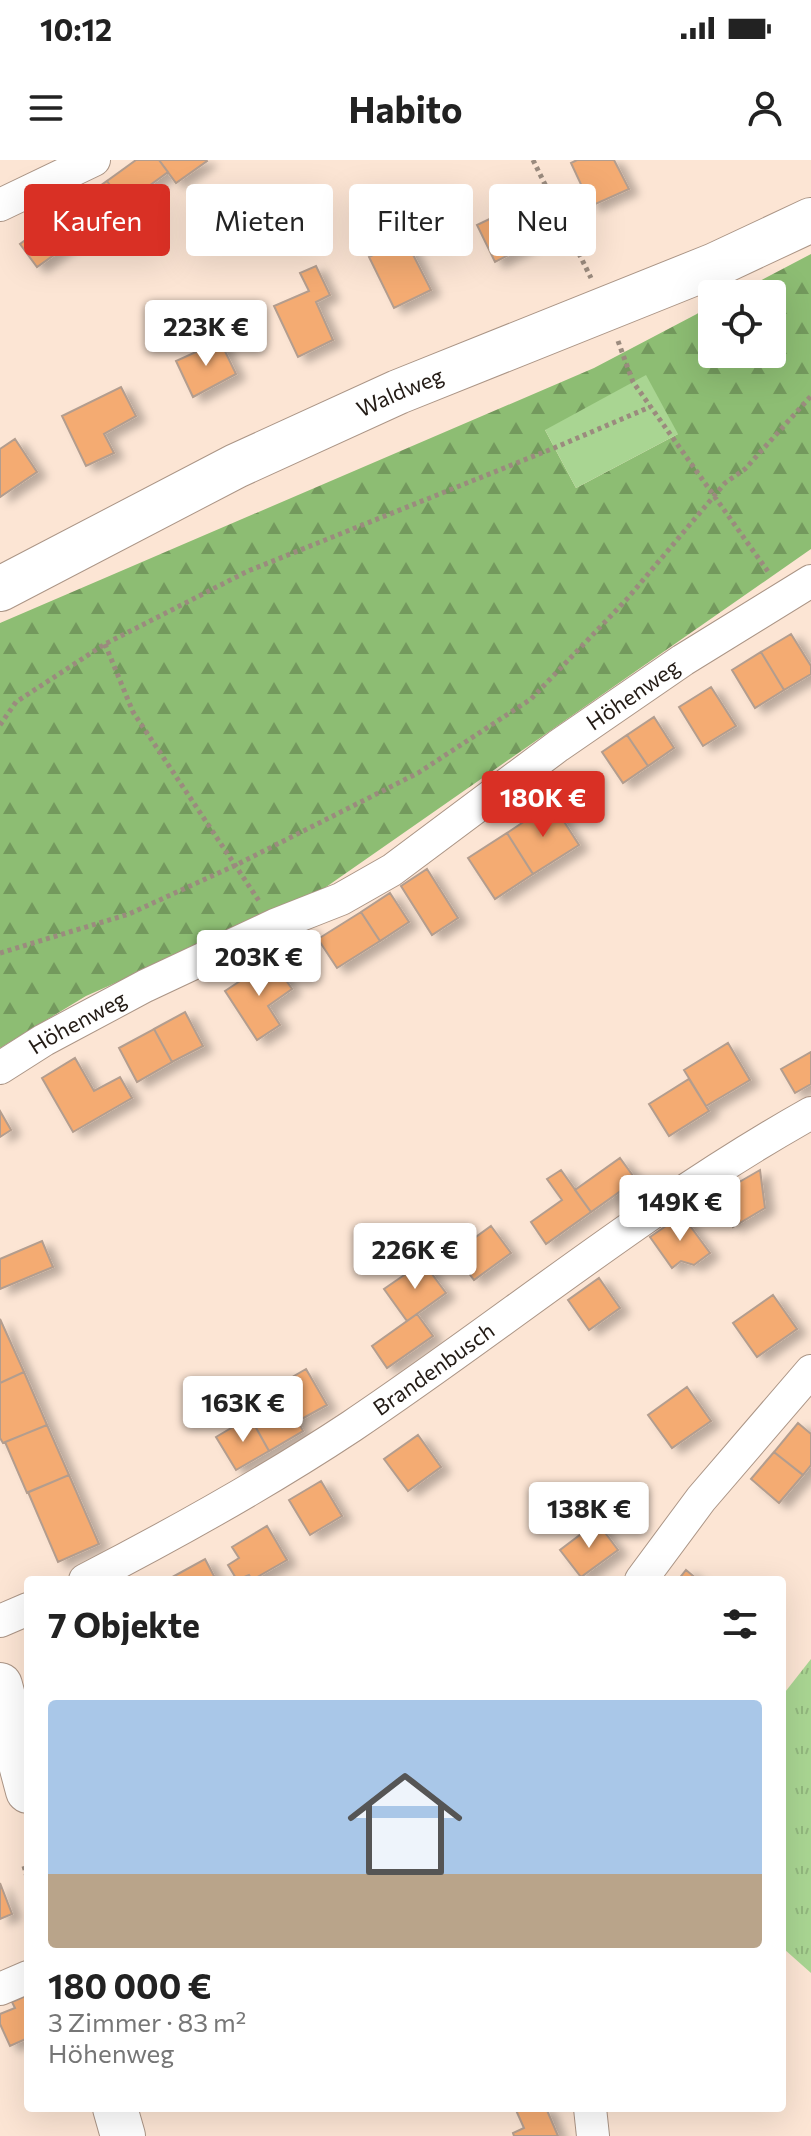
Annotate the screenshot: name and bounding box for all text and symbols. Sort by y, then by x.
text: 10:12 [40,10,112,47]
icon: menu [24,86,68,130]
text: Habito [349,86,462,130]
icon: person [743,86,787,130]
chip: Kaufen [24,184,170,256]
chip: Mieten [186,184,333,256]
chip: Filter [349,184,473,256]
chip: Neu [489,184,596,256]
map controls [698,280,786,368]
button: locate [698,280,786,368]
pin: 223K € [141,300,271,368]
text: 223K € [163,310,249,341]
street label: Waldweg [352,361,447,422]
street label: Höhenweg [581,653,684,736]
pin: 180K € [478,771,608,839]
text: 180K € [500,781,586,812]
pin: 203K € [194,930,324,998]
text: 203K € [215,940,303,971]
street label: Höhenweg [23,985,131,1059]
pin: 149K € [615,1175,745,1243]
text: 149K € [637,1185,723,1216]
pin: 226K € [350,1223,480,1291]
text: 226K € [372,1233,458,1264]
street label: Brandenbusch [368,1316,499,1421]
pin: 163K € [178,1376,308,1444]
text: 163K € [201,1386,285,1417]
pin: 138K € [524,1482,654,1550]
text: 138K € [547,1492,631,1523]
icon: filters [718,1602,762,1646]
text: 7 Objekte [48,1603,200,1645]
icon: home [333,1752,477,1896]
text: 180 000 € [48,1964,212,2006]
text: 3 Zimmer · 83 m² [48,2006,246,2037]
text: Höhenweg [48,2037,174,2068]

